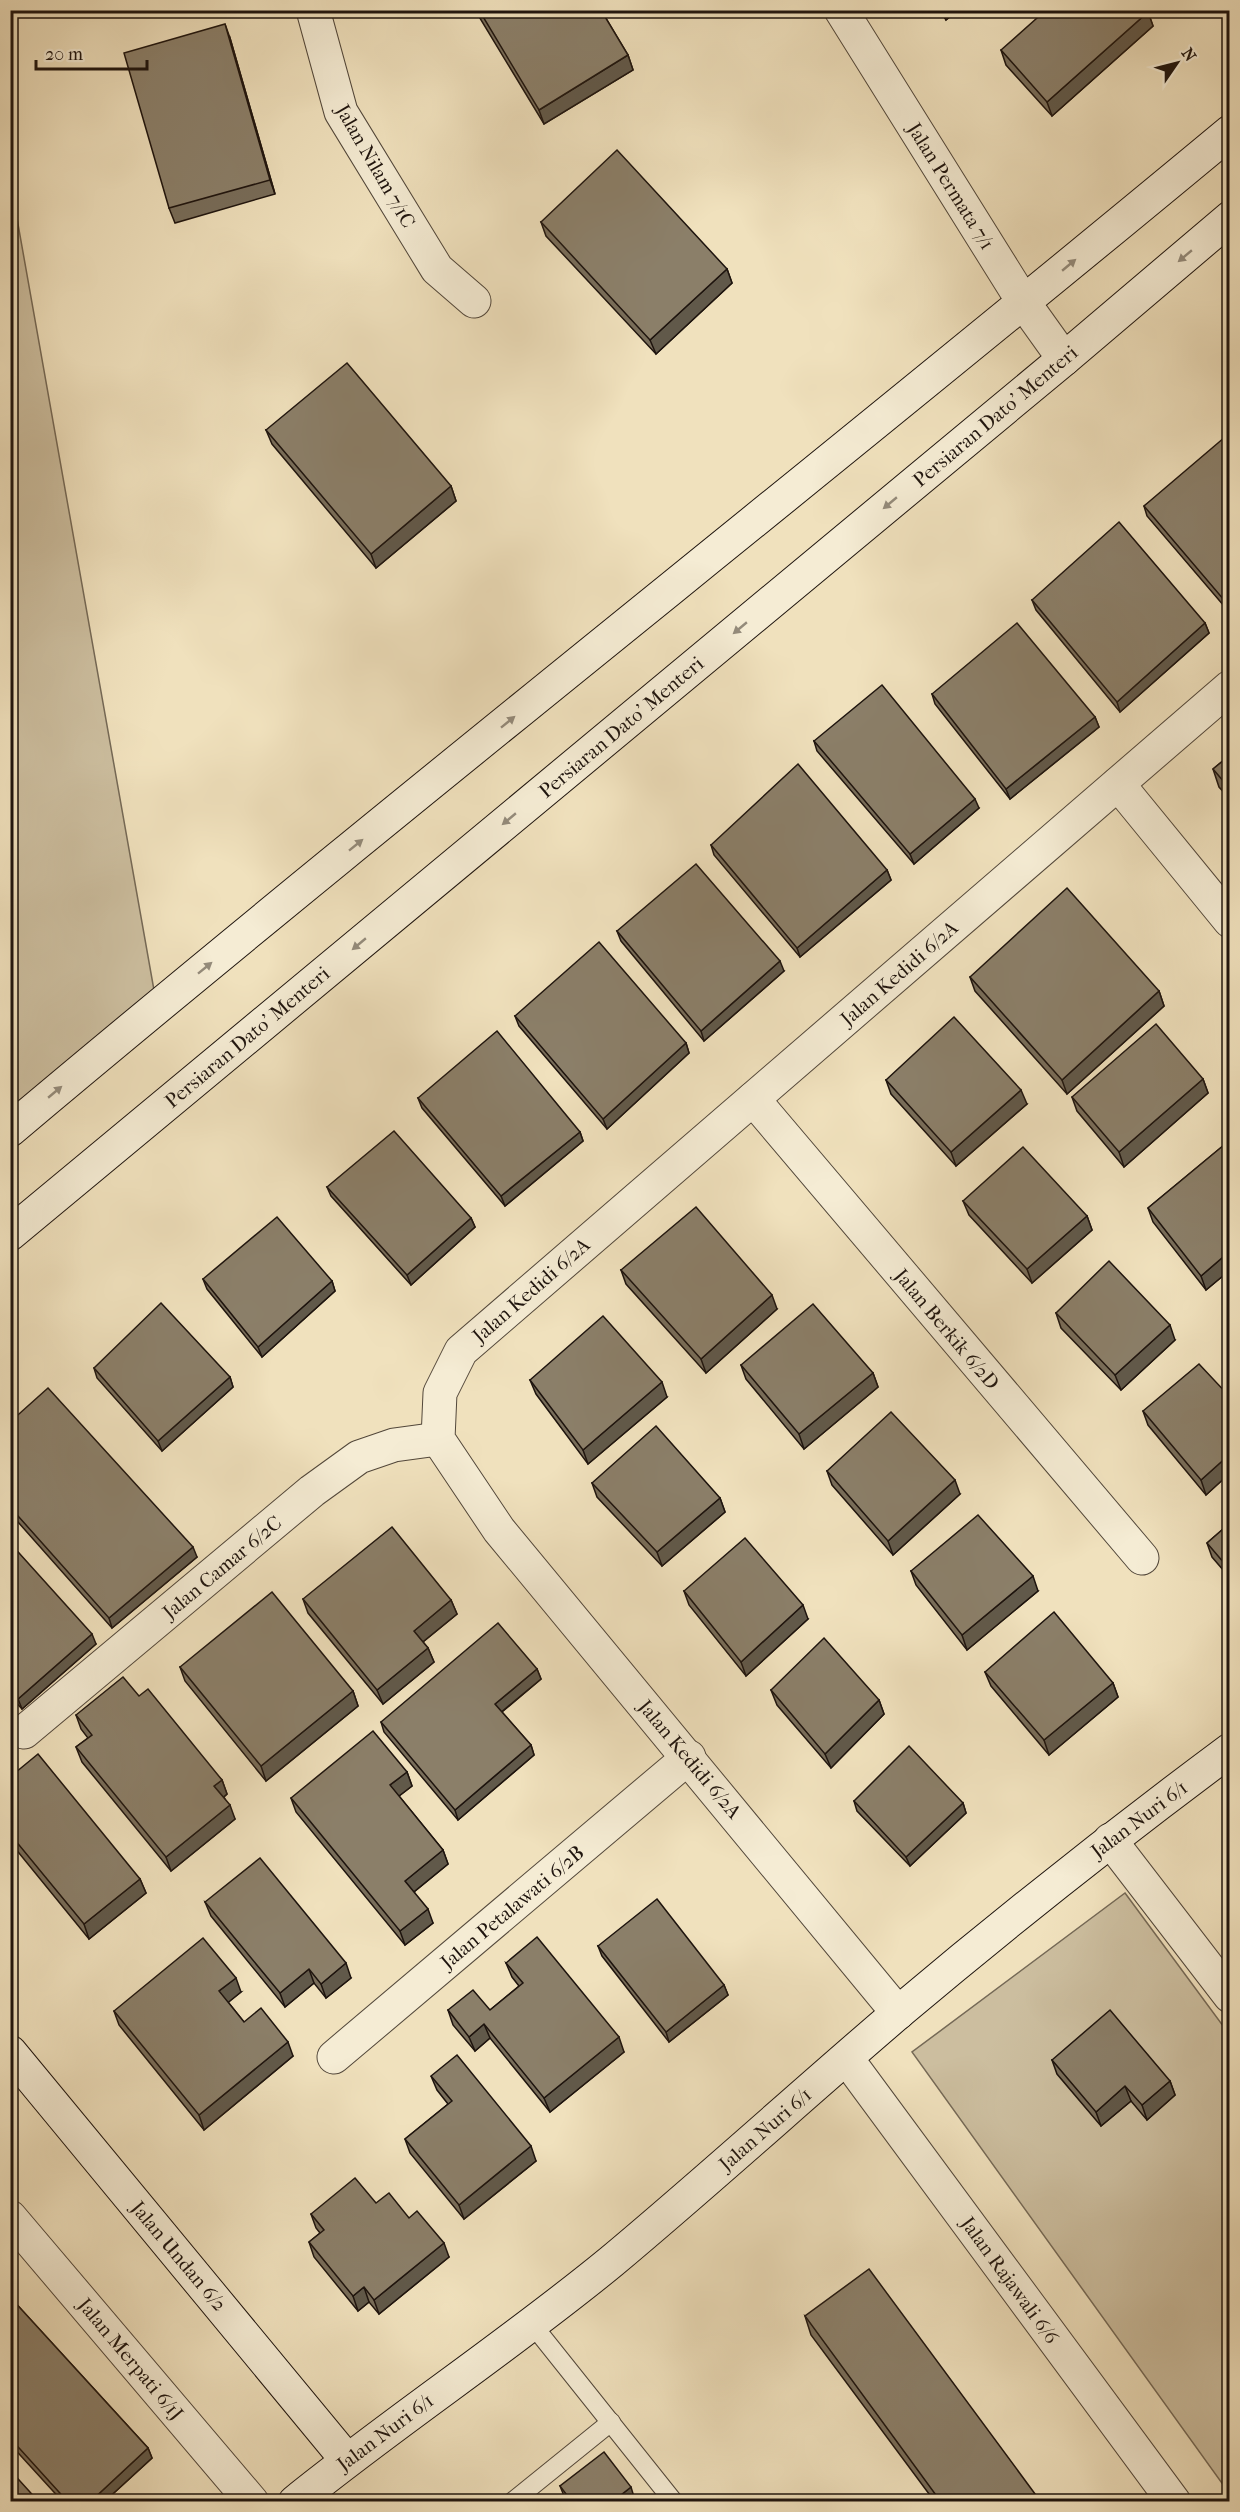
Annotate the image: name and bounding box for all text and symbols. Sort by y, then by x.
scale bar [36,33,147,71]
north arrow [1147,33,1207,93]
text: 20 m [45,44,83,65]
text: N [1178,44,1201,66]
street label: Jalan Nilam 7/1C [330,99,420,232]
street label: Jalan Permata 7/1 [901,117,999,254]
one-way arrow [1178,249,1193,262]
one-way arrow [1061,259,1076,272]
street label: Persiaran Dato' Menteri [908,341,1082,492]
one-way arrow [882,497,898,510]
one-way arrow [733,621,748,634]
street label: Persiaran Dato' Menteri [534,652,708,803]
one-way arrow [500,715,516,728]
one-way arrow [501,813,517,826]
one-way arrow [349,839,364,851]
street label: Jalan Kedidi 6/2A [834,916,963,1032]
one-way arrow [352,937,367,950]
one-way arrow [197,961,213,974]
street label: Persiaran Dato' Menteri [160,962,334,1113]
one-way arrow [47,1086,63,1099]
street label: Jalan Kedidi 6/2A [466,1233,595,1349]
street label: Jalan Berkik 6/2D [888,1263,1004,1394]
street label: Jalan Camar 6/2C [157,1511,286,1625]
street label: Jalan Kedidi 6/2A [632,1694,747,1824]
street label: Jalan Nuri 6/1 [1085,1776,1192,1864]
street label: Jalan Petalawati 6/2B [435,1841,588,1975]
street label: Jalan Nuri 6/1 [713,2083,816,2177]
street label: Jalan Undan 6/2 [125,2195,231,2316]
street label: Jalan Rajawali 6/6 [955,2211,1063,2348]
street label: Jalan Merpati 6/1J [72,2292,188,2425]
street label: Jalan Nuri 6/1 [331,2389,438,2477]

